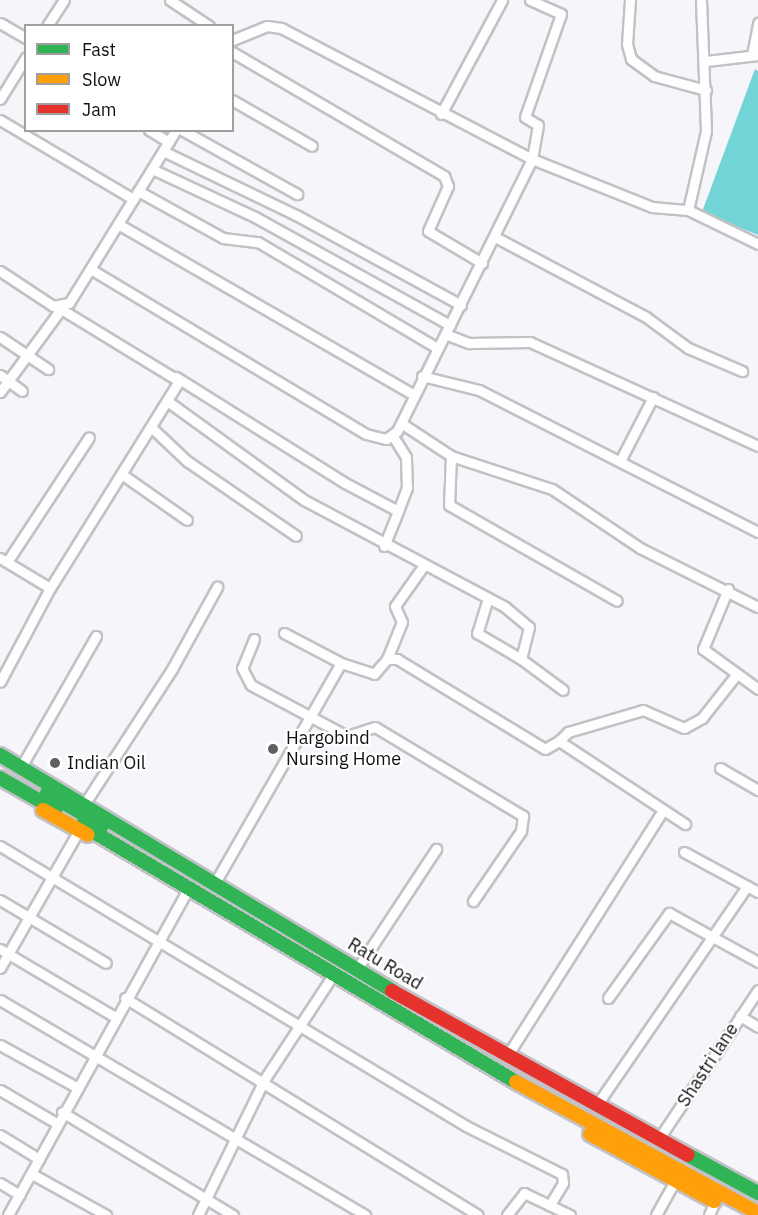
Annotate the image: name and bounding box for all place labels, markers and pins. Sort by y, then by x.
place label: Hargobind Nursing Home [286,728,401,771]
marker: Hargobind Nursing Home [264,740,282,758]
place label: Indian Oil [67,752,146,774]
marker: Indian Oil [48,756,62,770]

